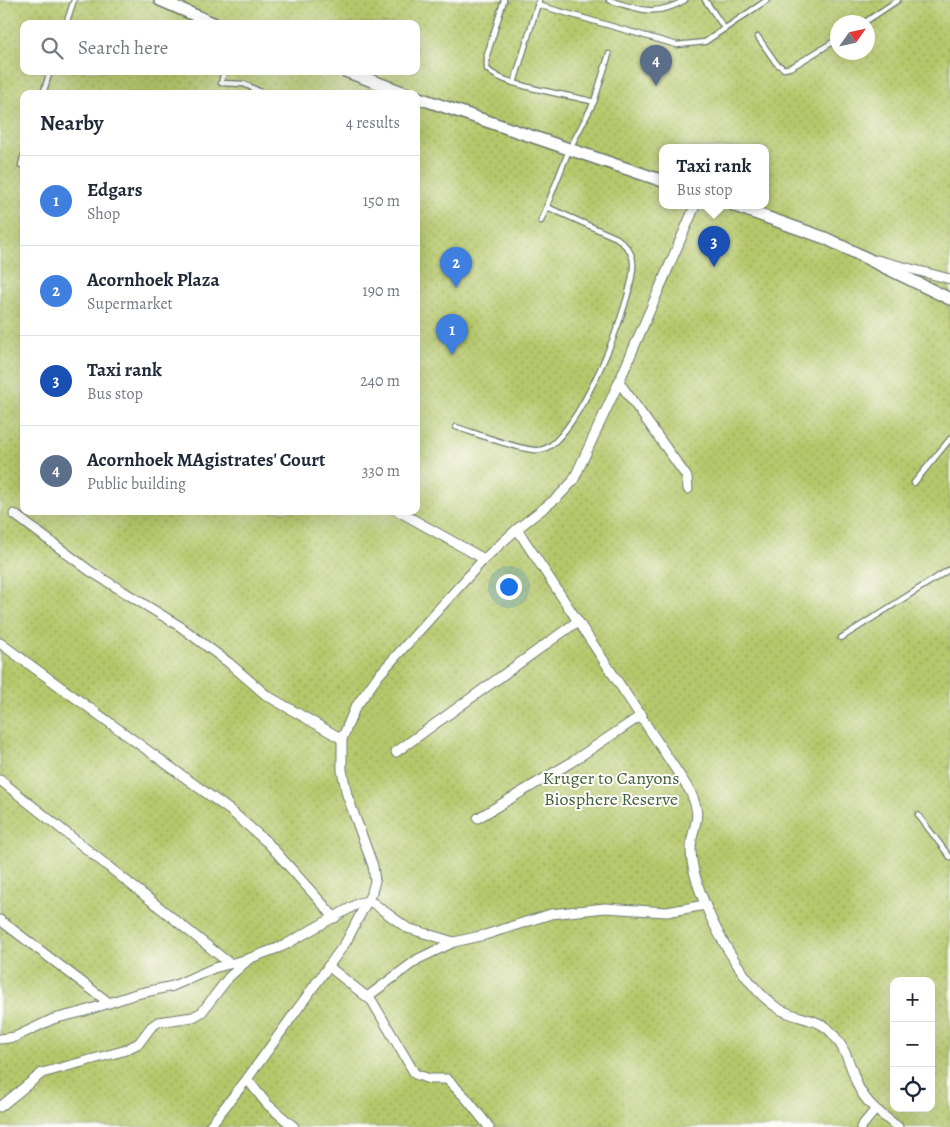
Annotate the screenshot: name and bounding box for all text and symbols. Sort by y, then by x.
north arrow [830,15,875,60]
search box [20,20,420,75]
icon: search [38,34,66,62]
text: Search here [78,35,168,61]
pin: 4 [640,45,672,86]
text: Nearby [40,109,103,137]
text: 4 results [346,112,400,134]
popup [659,144,769,209]
text: Taxi rank [677,153,751,179]
text: Edgars [87,177,142,203]
text: Bus stop [677,179,733,201]
text: 1 [53,190,59,212]
text: 150 m [363,190,400,212]
text: Shop [87,203,120,225]
pin: 3 [698,226,730,267]
pin: 2 [440,247,472,288]
text: Acornhoek Plaza [87,267,220,293]
text: 2 [52,280,60,302]
text: 190 m [362,280,400,302]
text: Supermarket [87,293,173,315]
pin: 1 [436,314,468,355]
text: Taxi rank [87,357,162,383]
text: 3 [53,370,59,392]
text: 240 m [360,370,400,392]
text: Bus stop [87,383,143,405]
text: Acornhoek MAgistrates' Court [87,447,325,473]
text: 4 [52,460,60,482]
text: 330 m [362,460,400,482]
text: Public building [87,473,186,495]
your location [496,574,522,600]
park label: Kruger to Canyons Biosphere Reserve [543,766,679,811]
map controls [890,977,935,1112]
button: + [890,977,935,1022]
button: − [890,1022,935,1067]
button: locate [890,1067,935,1112]

